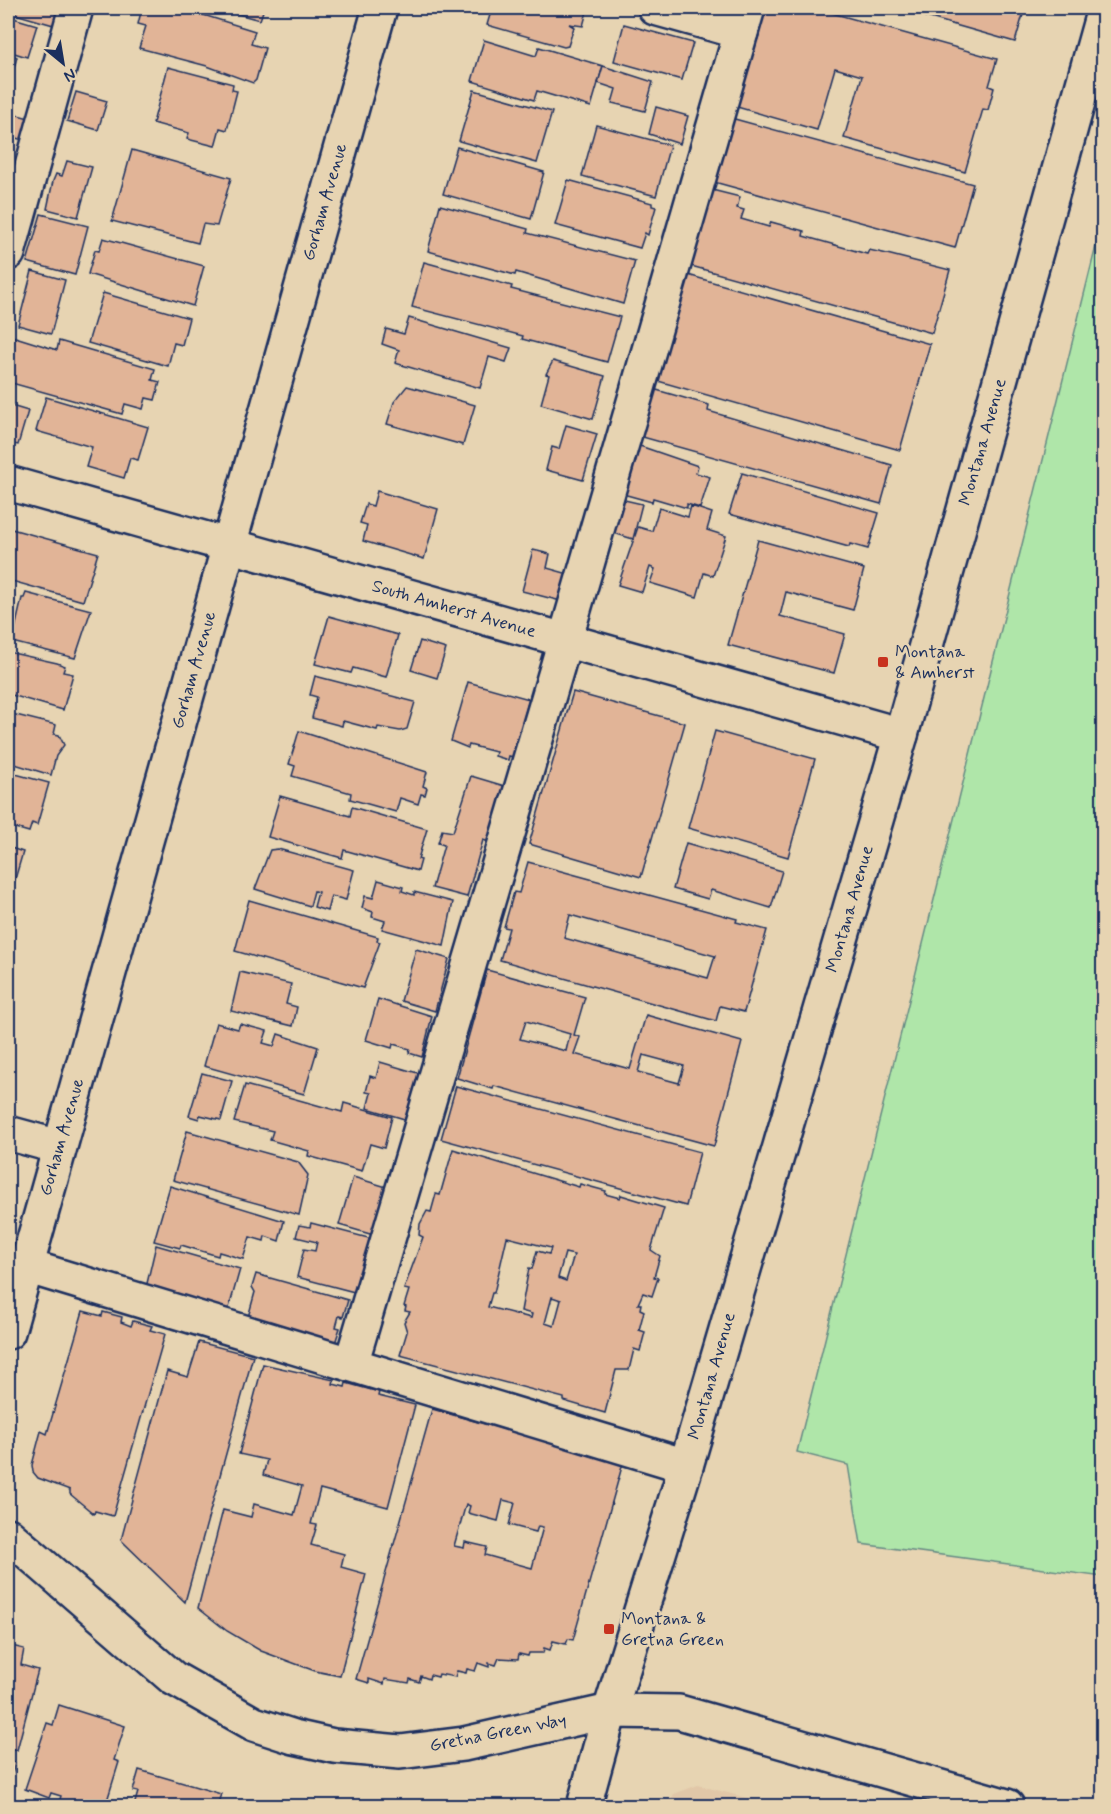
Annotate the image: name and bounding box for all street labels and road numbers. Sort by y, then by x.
street label: Gorham Avenue [297,140,353,264]
street label: Montana Avenue [953,375,1013,508]
street label: South Amherst Avenue [369,574,539,644]
street label: Gorham Avenue [166,608,222,732]
street label: Montana Avenue [820,842,880,975]
street label: Gorham Avenue [34,1075,90,1199]
street label: Montana Avenue [682,1309,742,1442]
street label: Gretna Green Way [428,1708,568,1758]

